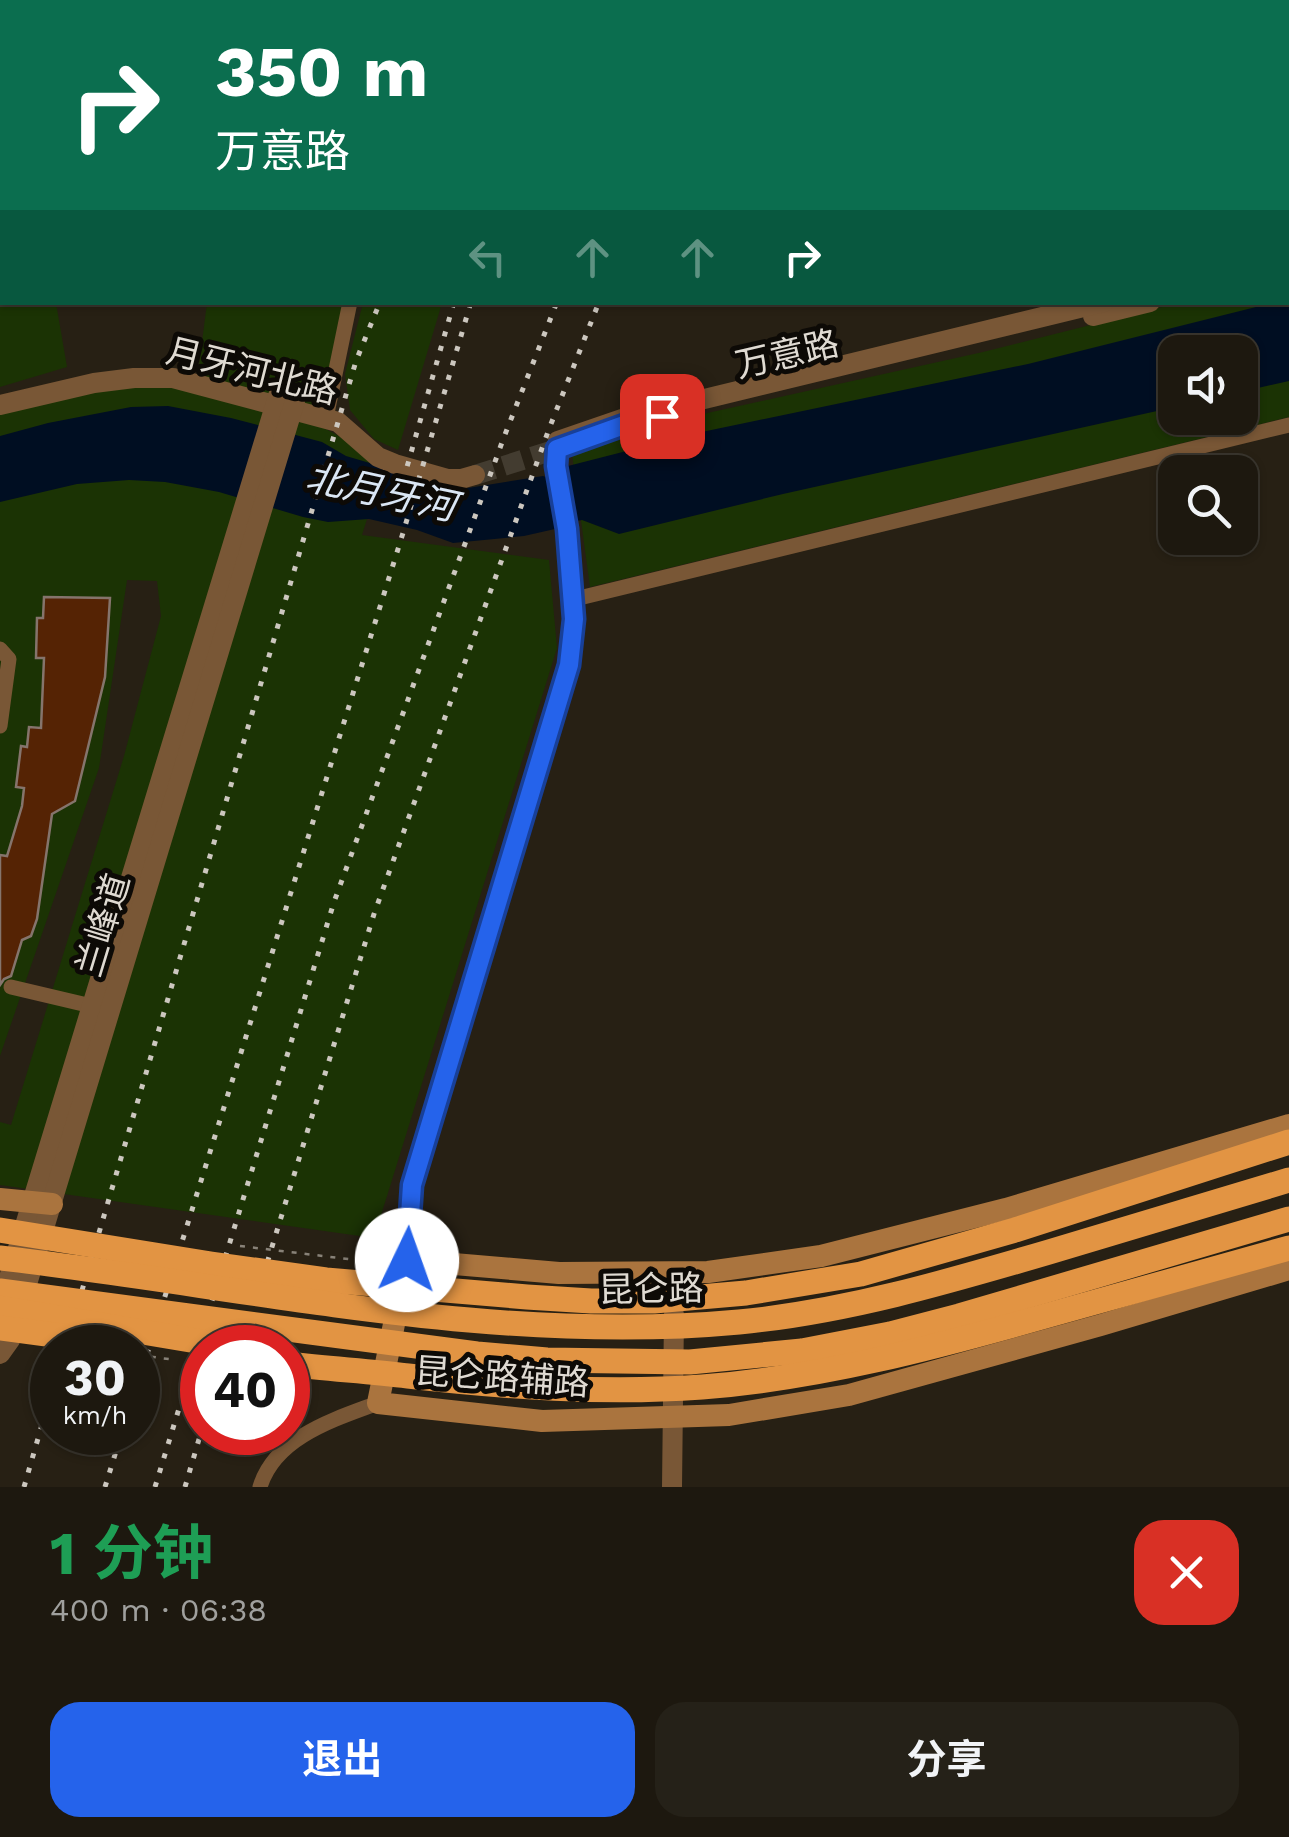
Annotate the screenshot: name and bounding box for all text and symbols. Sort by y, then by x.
text: 350 m [215,31,428,113]
icon: right [50,40,180,170]
text: 万意路 [215,125,350,178]
icon: left [460,230,515,285]
icon: ahead [565,230,620,285]
icon: ahead [670,230,725,285]
icon: right [775,230,830,285]
street label: 万意路 [731,322,843,386]
street label: 月牙河北路 [162,329,342,413]
map controls [1158,335,1258,555]
button: sound [1158,335,1258,435]
pin [620,374,705,459]
icon: arrive [635,389,690,444]
water label: 北月牙河 [302,455,467,531]
button: search [1158,455,1258,555]
street label: 兰峰道 [68,869,138,981]
position arrow [355,1208,459,1312]
street label: 昆仑路 [598,1267,704,1311]
speed limit sign: 40 [180,1325,310,1455]
text: 30 [64,1348,126,1407]
street label: 昆仑路辅路 [413,1350,591,1404]
text: km/h [63,1401,127,1430]
text: 1 分钟 [50,1518,213,1589]
button: close [1134,1520,1239,1625]
text: 400 m · 06:38 [50,1591,267,1629]
button: 退出 [50,1702,635,1817]
button: 分享 [655,1702,1239,1817]

